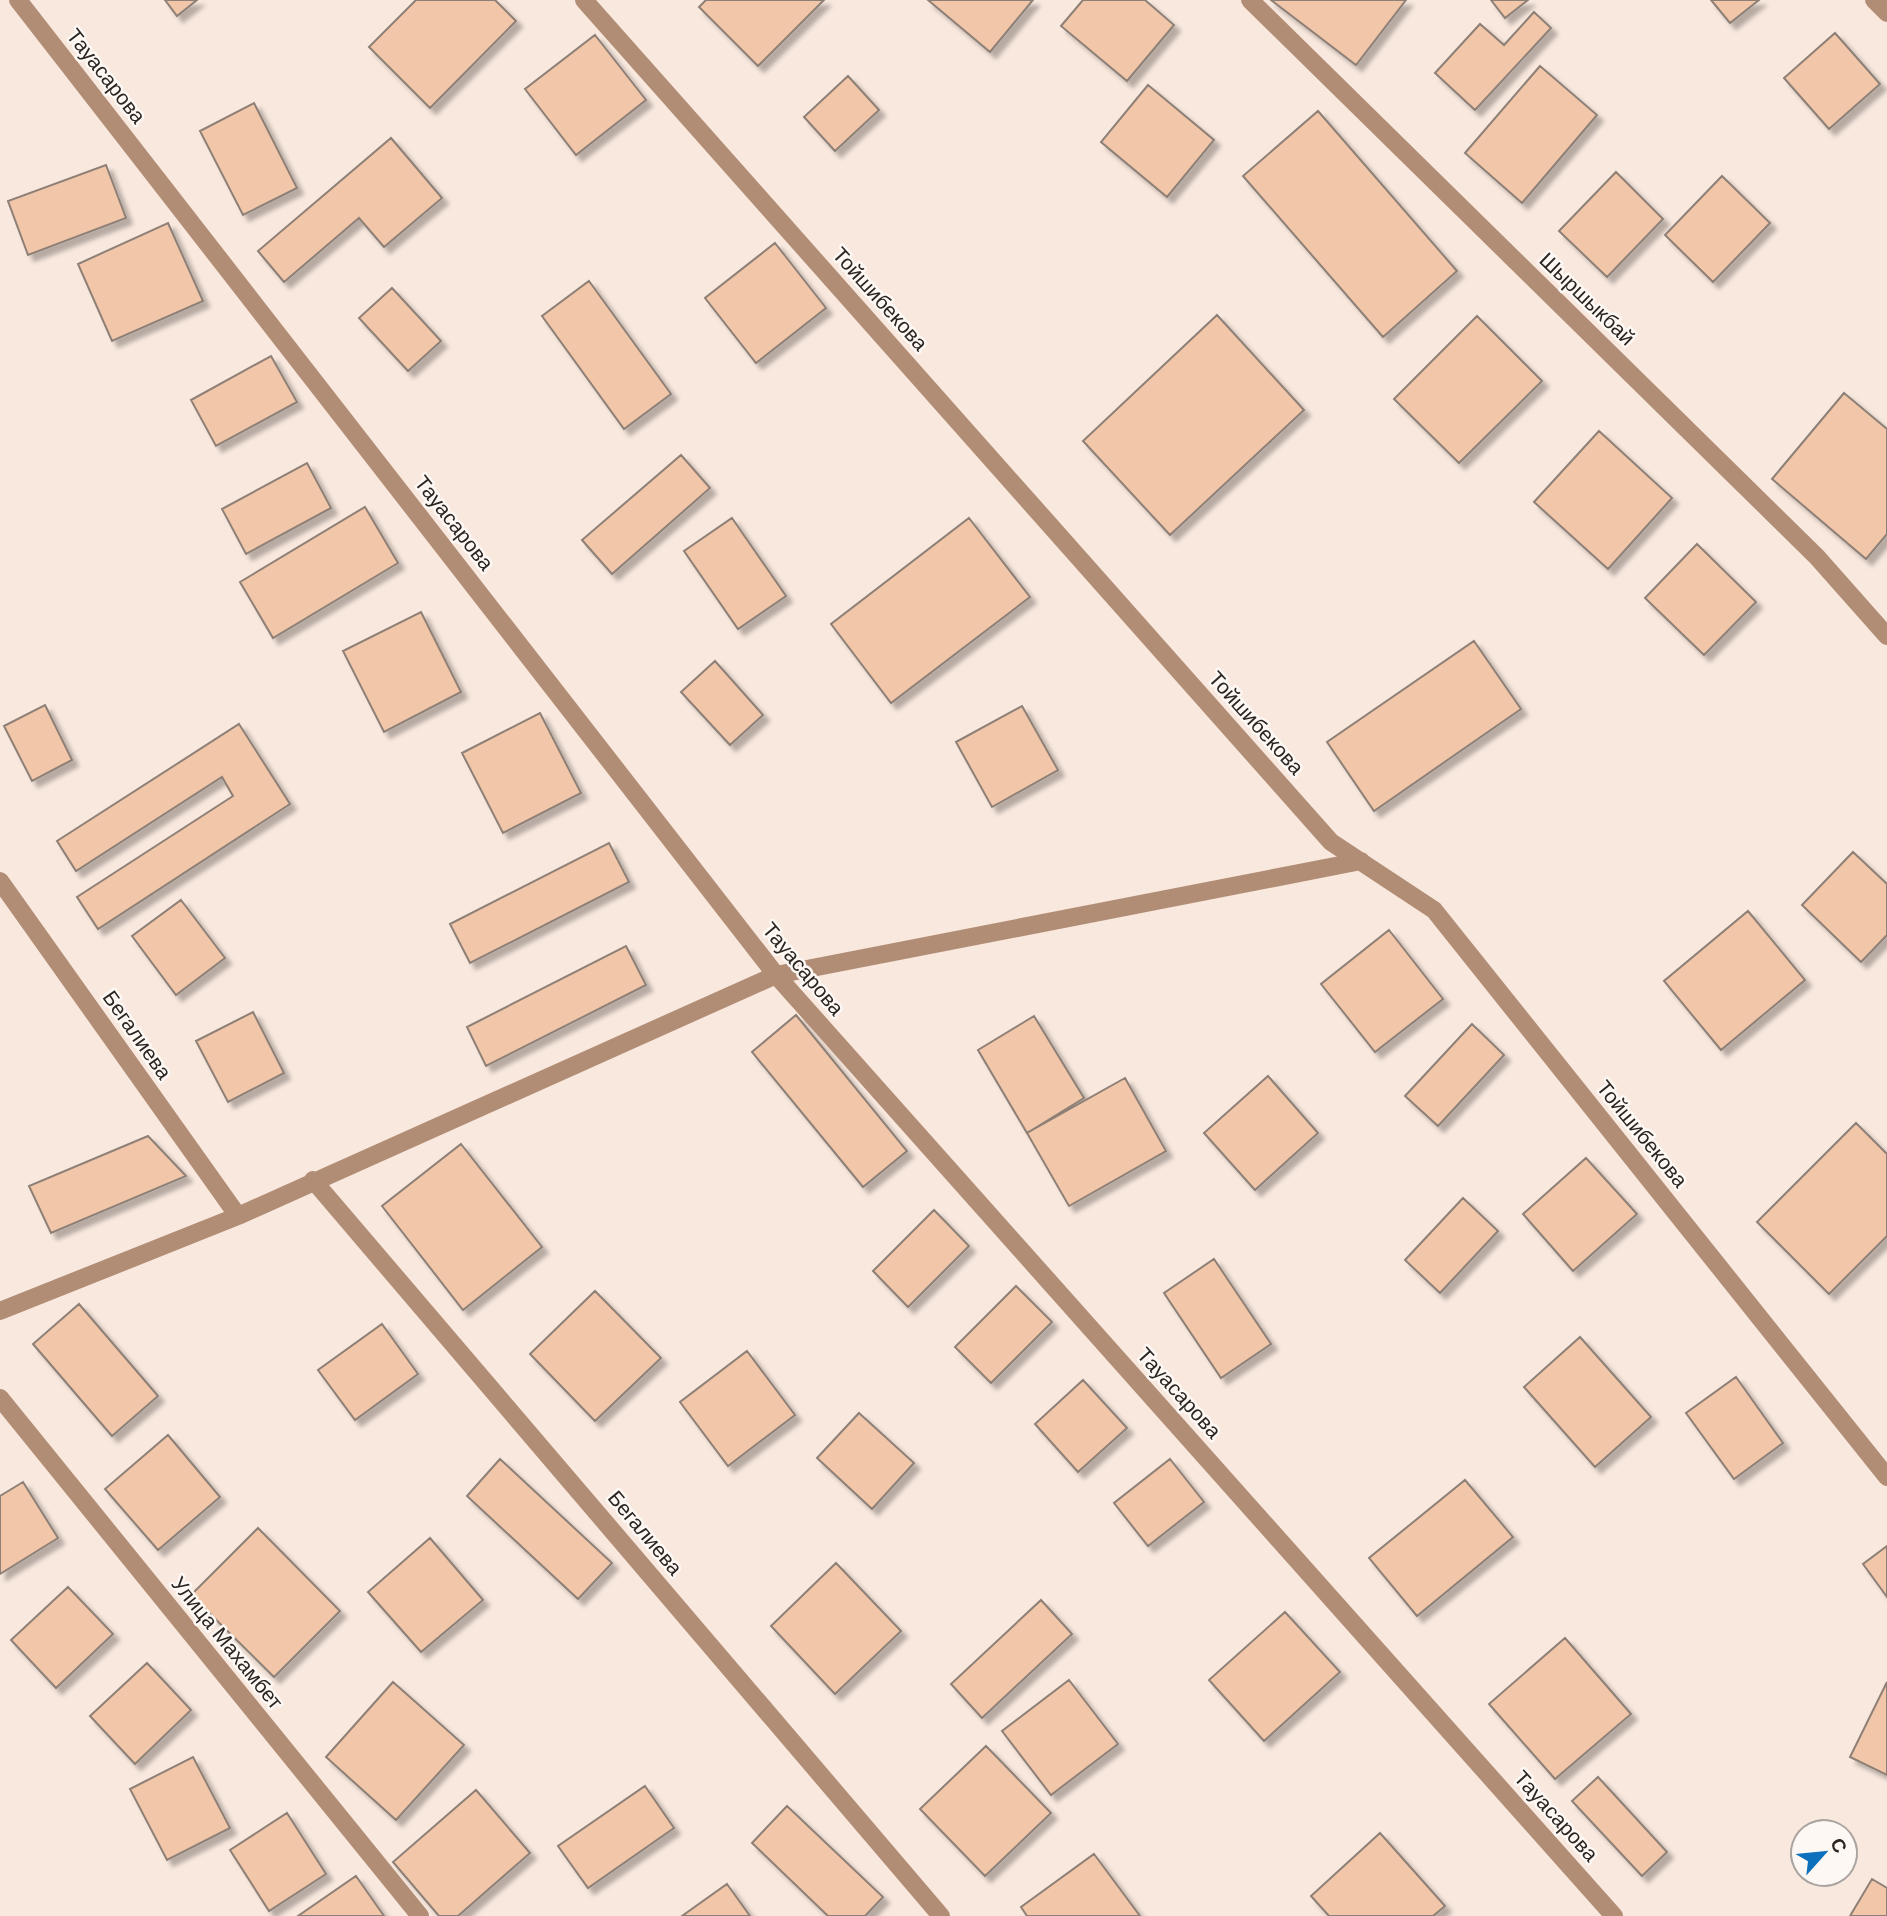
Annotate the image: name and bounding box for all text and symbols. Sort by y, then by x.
street label: Тауасарова [60,23,152,130]
street label: Тойшибекова [826,241,934,357]
street label: Шыршыкбай [1533,246,1641,352]
street label: Тауасарова [408,470,500,577]
street label: Тойшибекова [1202,665,1310,781]
street label: Тауасарова [756,917,850,1022]
street label: Бегалиева [96,985,178,1085]
street label: Тойшибекова [1590,1075,1694,1194]
street label: Тауасарова [1131,1341,1228,1445]
street label: Бегалиева [601,1485,689,1582]
street label: Улица Махамбет [165,1571,289,1716]
street label: Тауасарова [1508,1764,1605,1868]
north arrow [1789,1818,1859,1888]
text: С [1824,1834,1853,1858]

